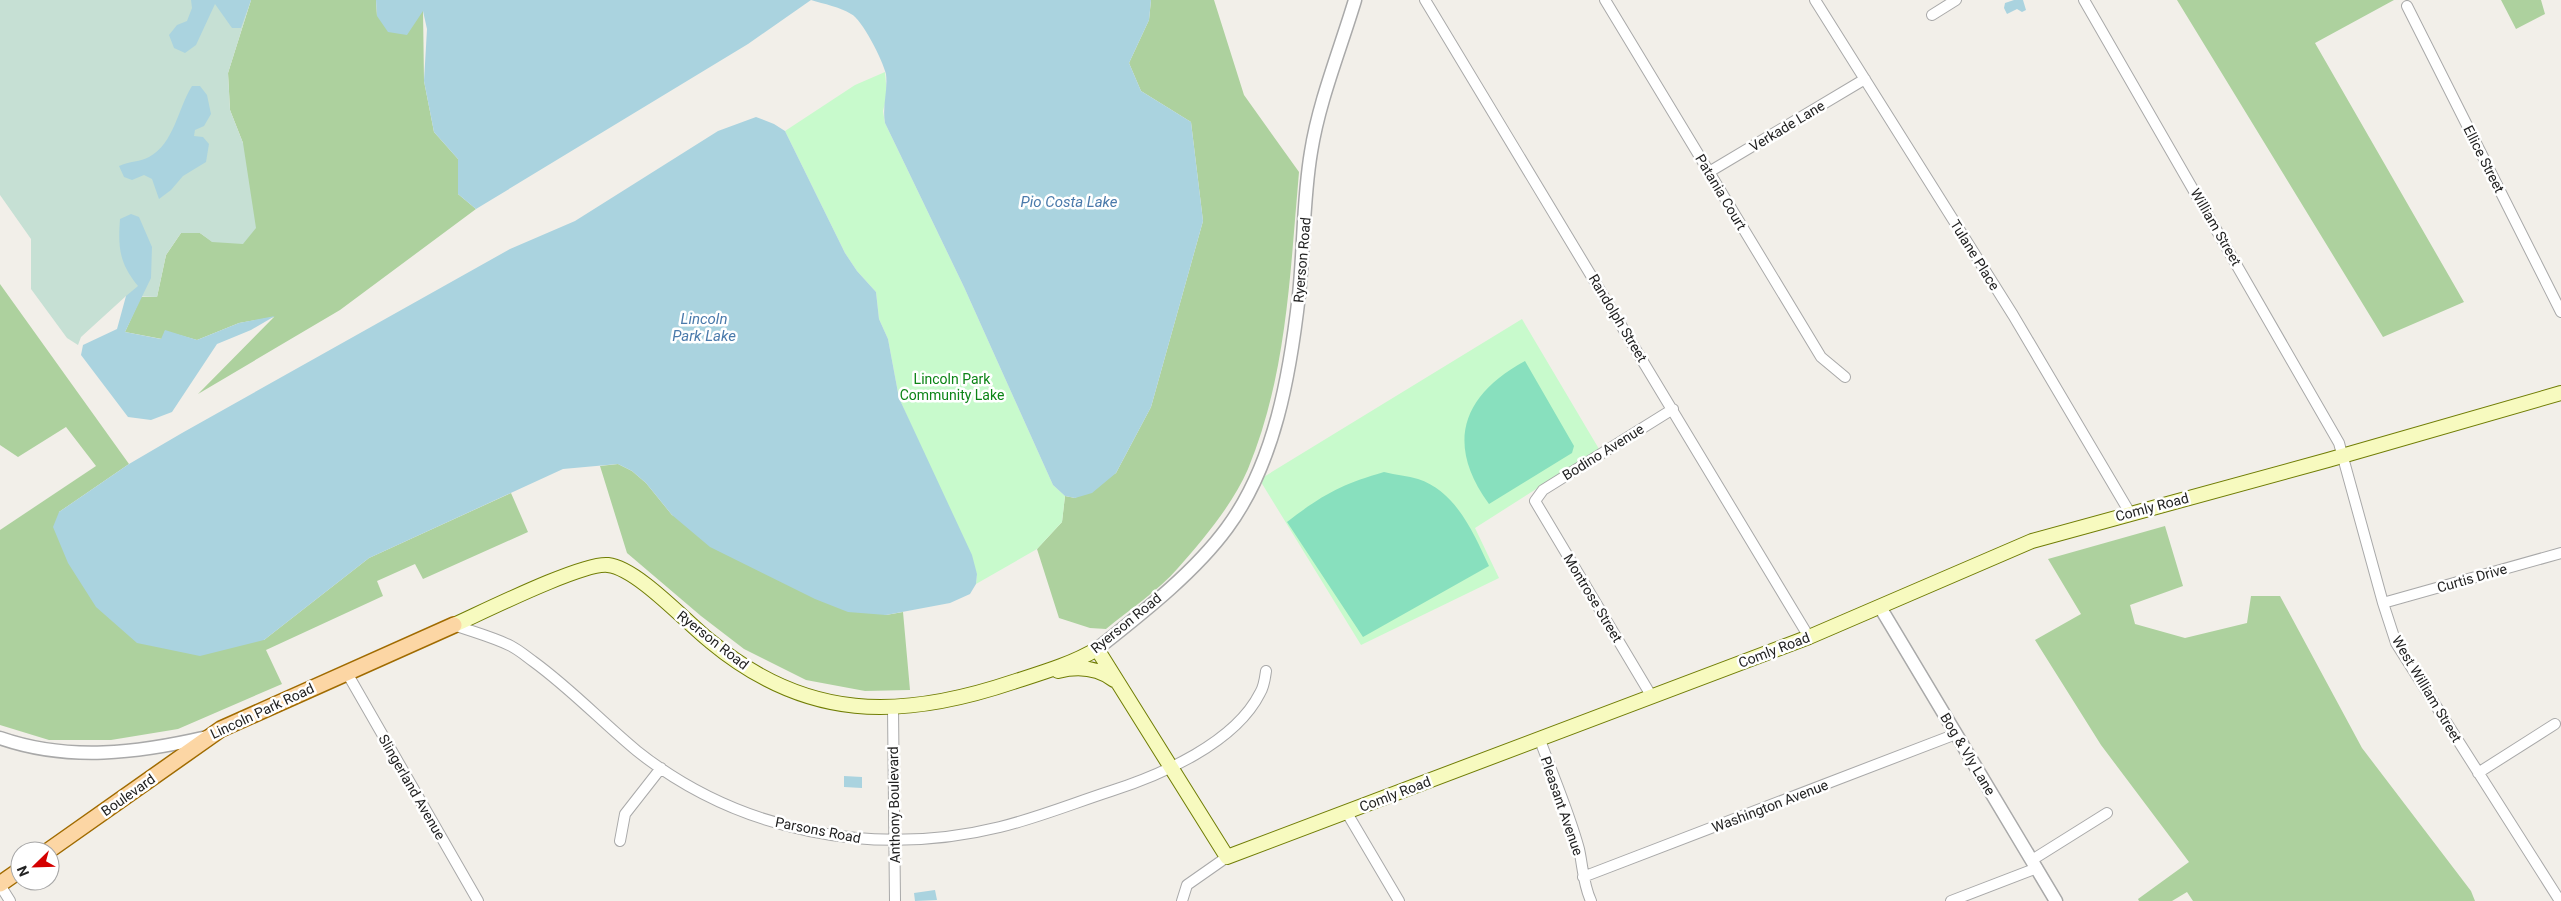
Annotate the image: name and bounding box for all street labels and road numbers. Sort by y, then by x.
street label: Verkade Lane [1747,97,1827,155]
street label: Ellice Street [2460,123,2508,196]
street label: Patania Court [1692,151,1750,233]
street label: William Street [2187,186,2245,269]
street label: Ryerson Road [1290,217,1314,303]
street label: Tulane Place [1947,217,2003,293]
street label: Randolph Street [1586,271,1651,365]
street label: Bodino Avenue [1559,421,1647,483]
street label: Comly Road [2114,490,2190,524]
street label: Montrose Street [1560,551,1626,645]
street label: Curtis Drive [2435,560,2509,596]
street label: Ryerson Road [1088,590,1164,656]
street label: Ryerson Road [674,607,752,673]
street label: Comly Road [1736,629,1812,671]
street label: West William Street [2389,633,2465,745]
street label: Lincoln Park Road [208,680,316,742]
street label: Bog & Vly Lane [1937,710,1999,798]
street label: Slingerland Avenue [375,732,449,842]
street label: Anthony Boulevard [885,746,903,864]
street label: Pleasant Avenue [1538,754,1586,858]
street label: Boulevard [98,771,158,819]
street label: Comly Road [1357,773,1433,815]
street label: Washington Avenue [1710,776,1830,836]
street label: Parsons Road [774,814,862,846]

